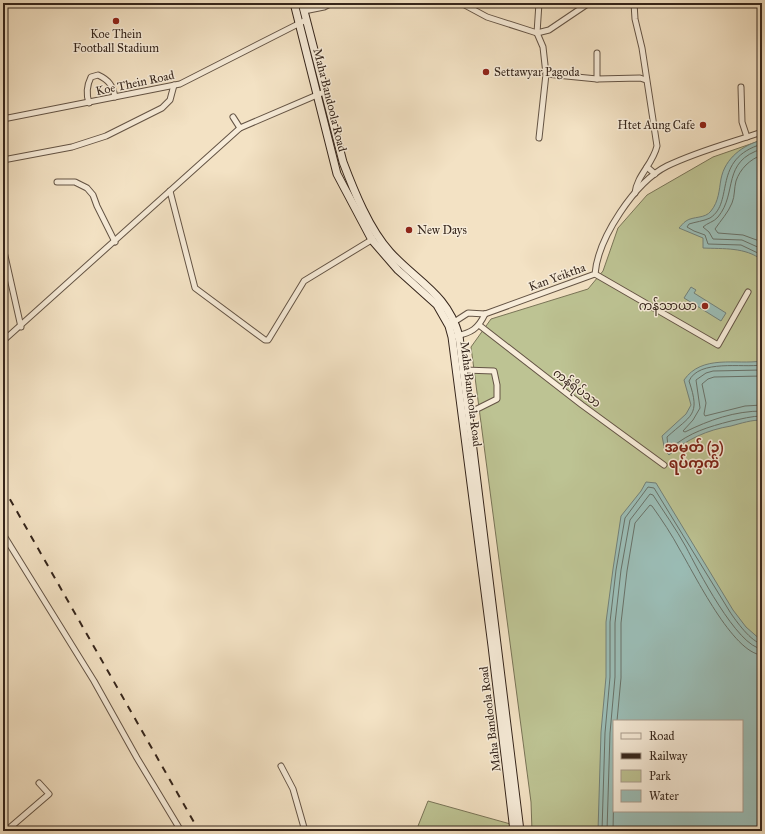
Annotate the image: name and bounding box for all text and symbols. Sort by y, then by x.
marker: Koe Thein Football Stadium [111,16,121,26]
place label: Koe Thein Football Stadium [73,27,159,55]
street label: Maha Bandoola Road [310,47,350,153]
place label: Settawyar Pagoda [494,65,580,80]
marker: Settawyar Pagoda [481,67,491,77]
street label: Koe Thein Road [94,68,176,98]
place label: Htet Aung Cafe [617,118,695,133]
marker: Htet Aung Cafe [698,120,708,130]
place label: New Days [417,223,467,237]
marker: New Days [404,225,414,235]
street label: Kan Yeiktha [527,260,588,294]
place label: ကန်သာယာ [639,297,697,316]
marker: ကန်သာယာ [700,301,710,311]
street label: Maha Bandoola Road [458,341,484,447]
street label: ကန်ရိပ်သာ [549,364,605,413]
district label: အမှတ် (၃) ရပ်ကွက် [664,437,724,475]
street label: Maha Bandoola Road [477,666,503,772]
legend [613,720,743,812]
text: Road [649,729,675,743]
text: Railway [649,749,688,763]
text: Park [649,769,671,783]
text: Water [649,789,679,803]

